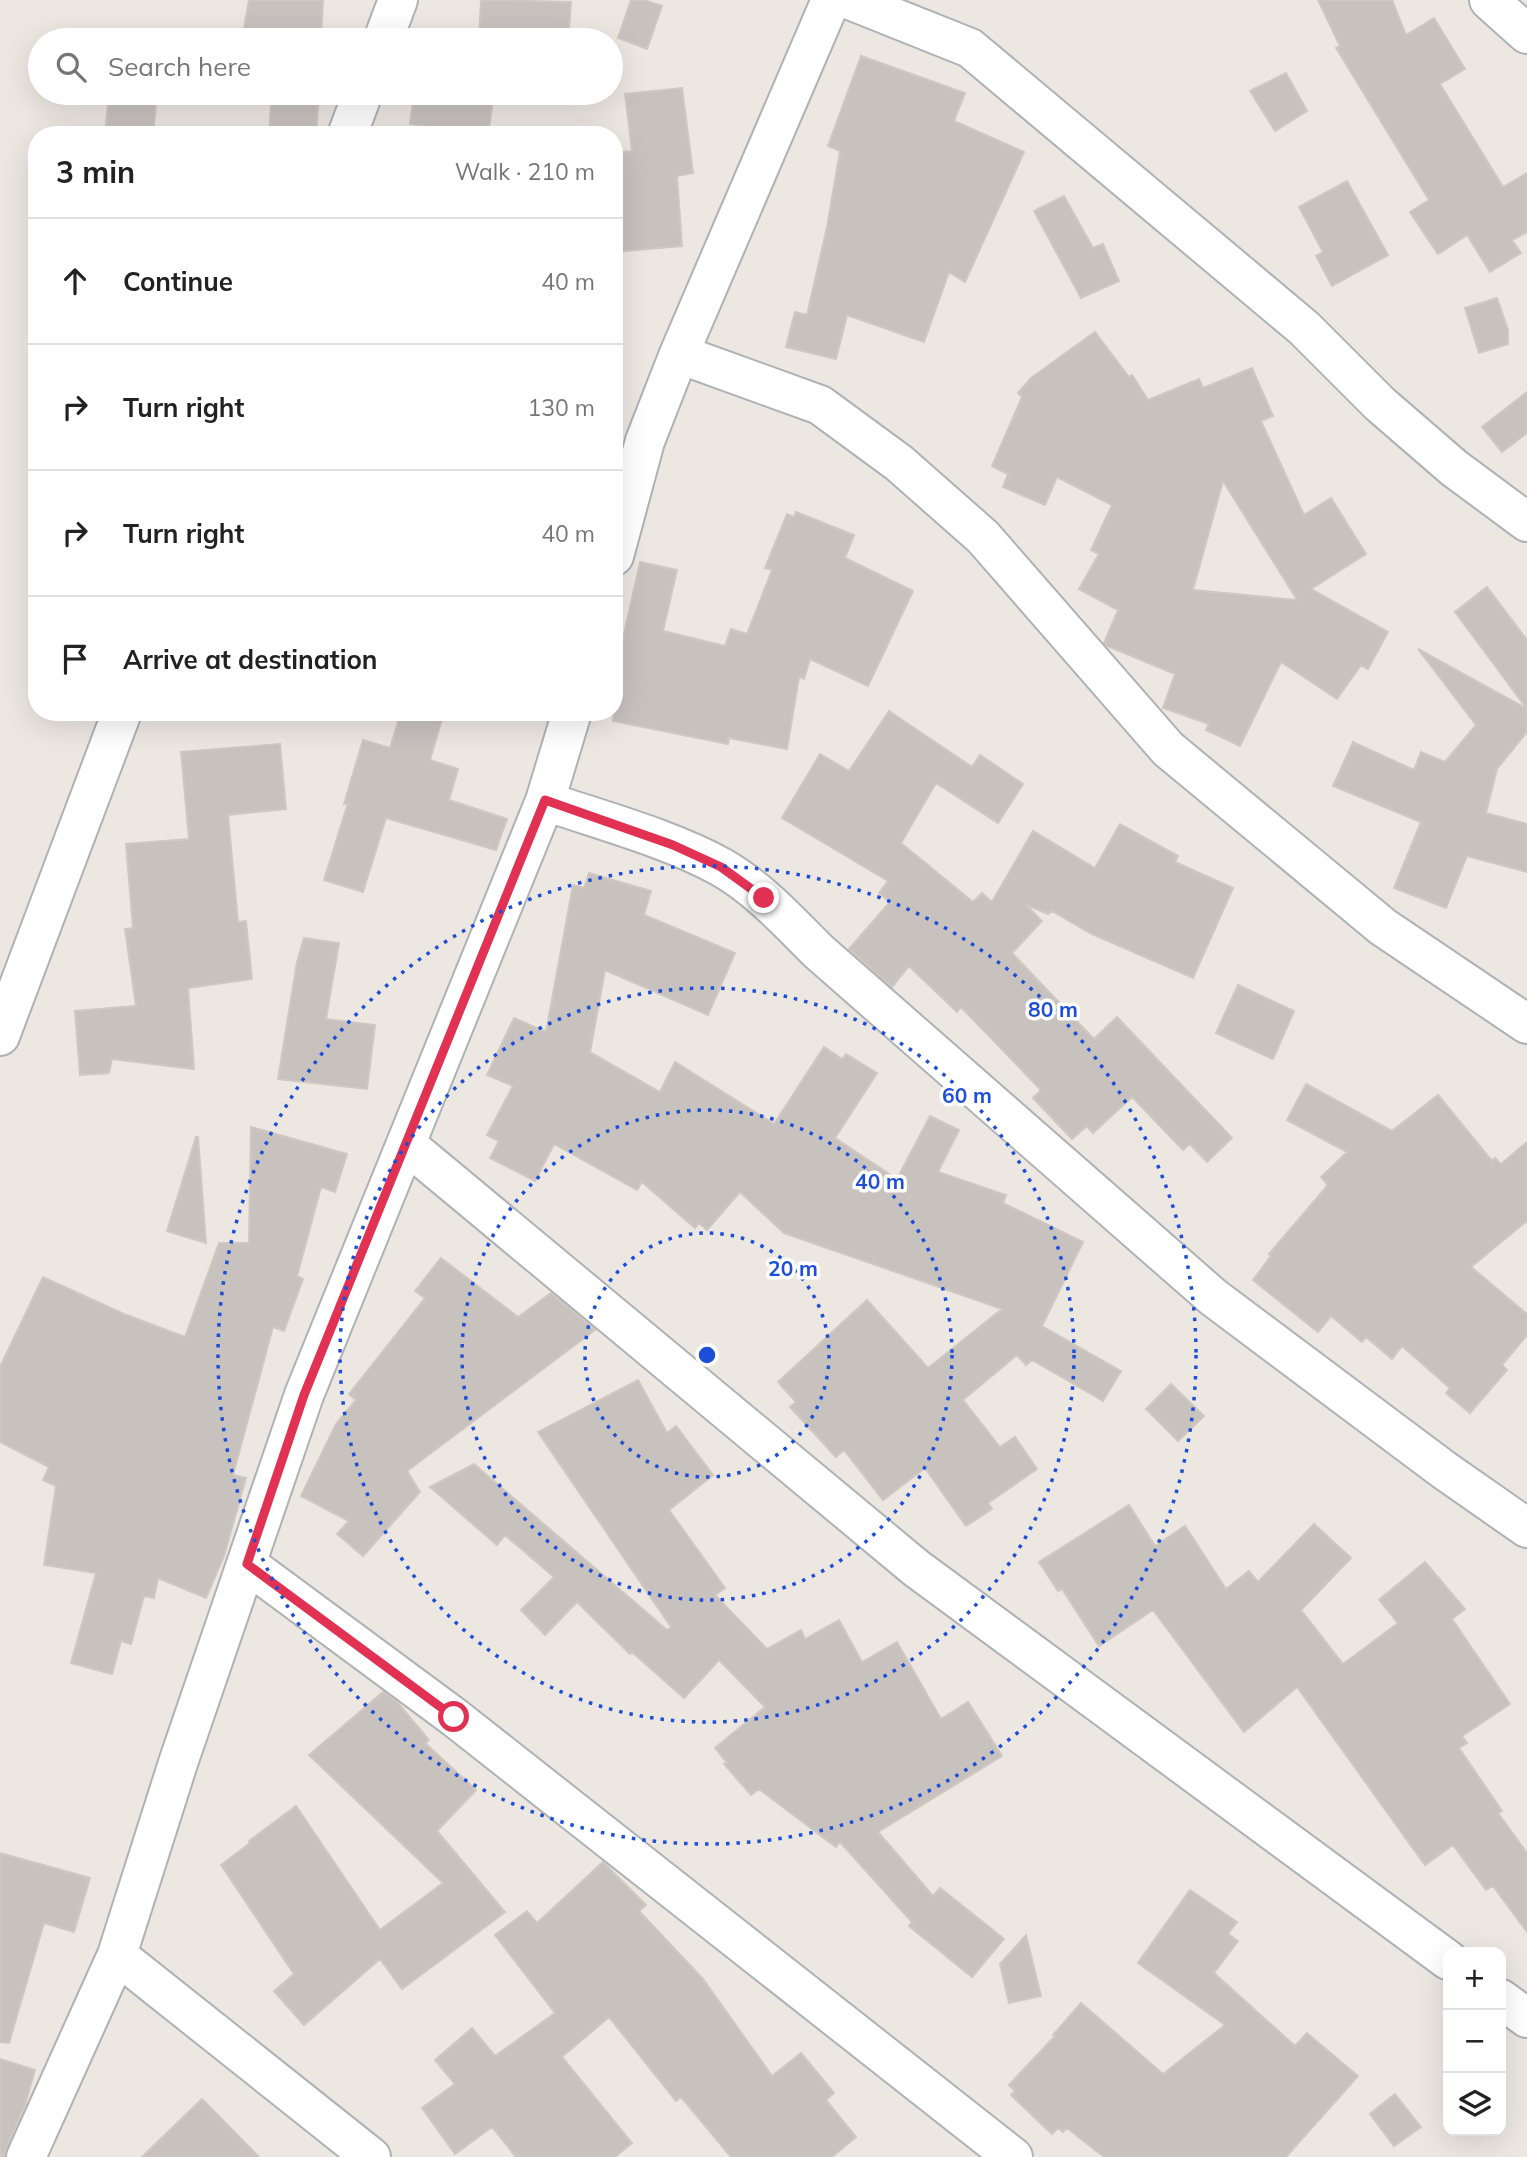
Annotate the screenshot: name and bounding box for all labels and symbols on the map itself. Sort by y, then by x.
route end [748,882,779,913]
text: 80 m [1028,996,1078,1022]
text: 60 m [942,1082,992,1108]
text: 40 m [855,1168,905,1194]
text: 20 m [768,1255,818,1281]
centre of rings [695,1343,719,1367]
route start [438,1701,469,1732]

